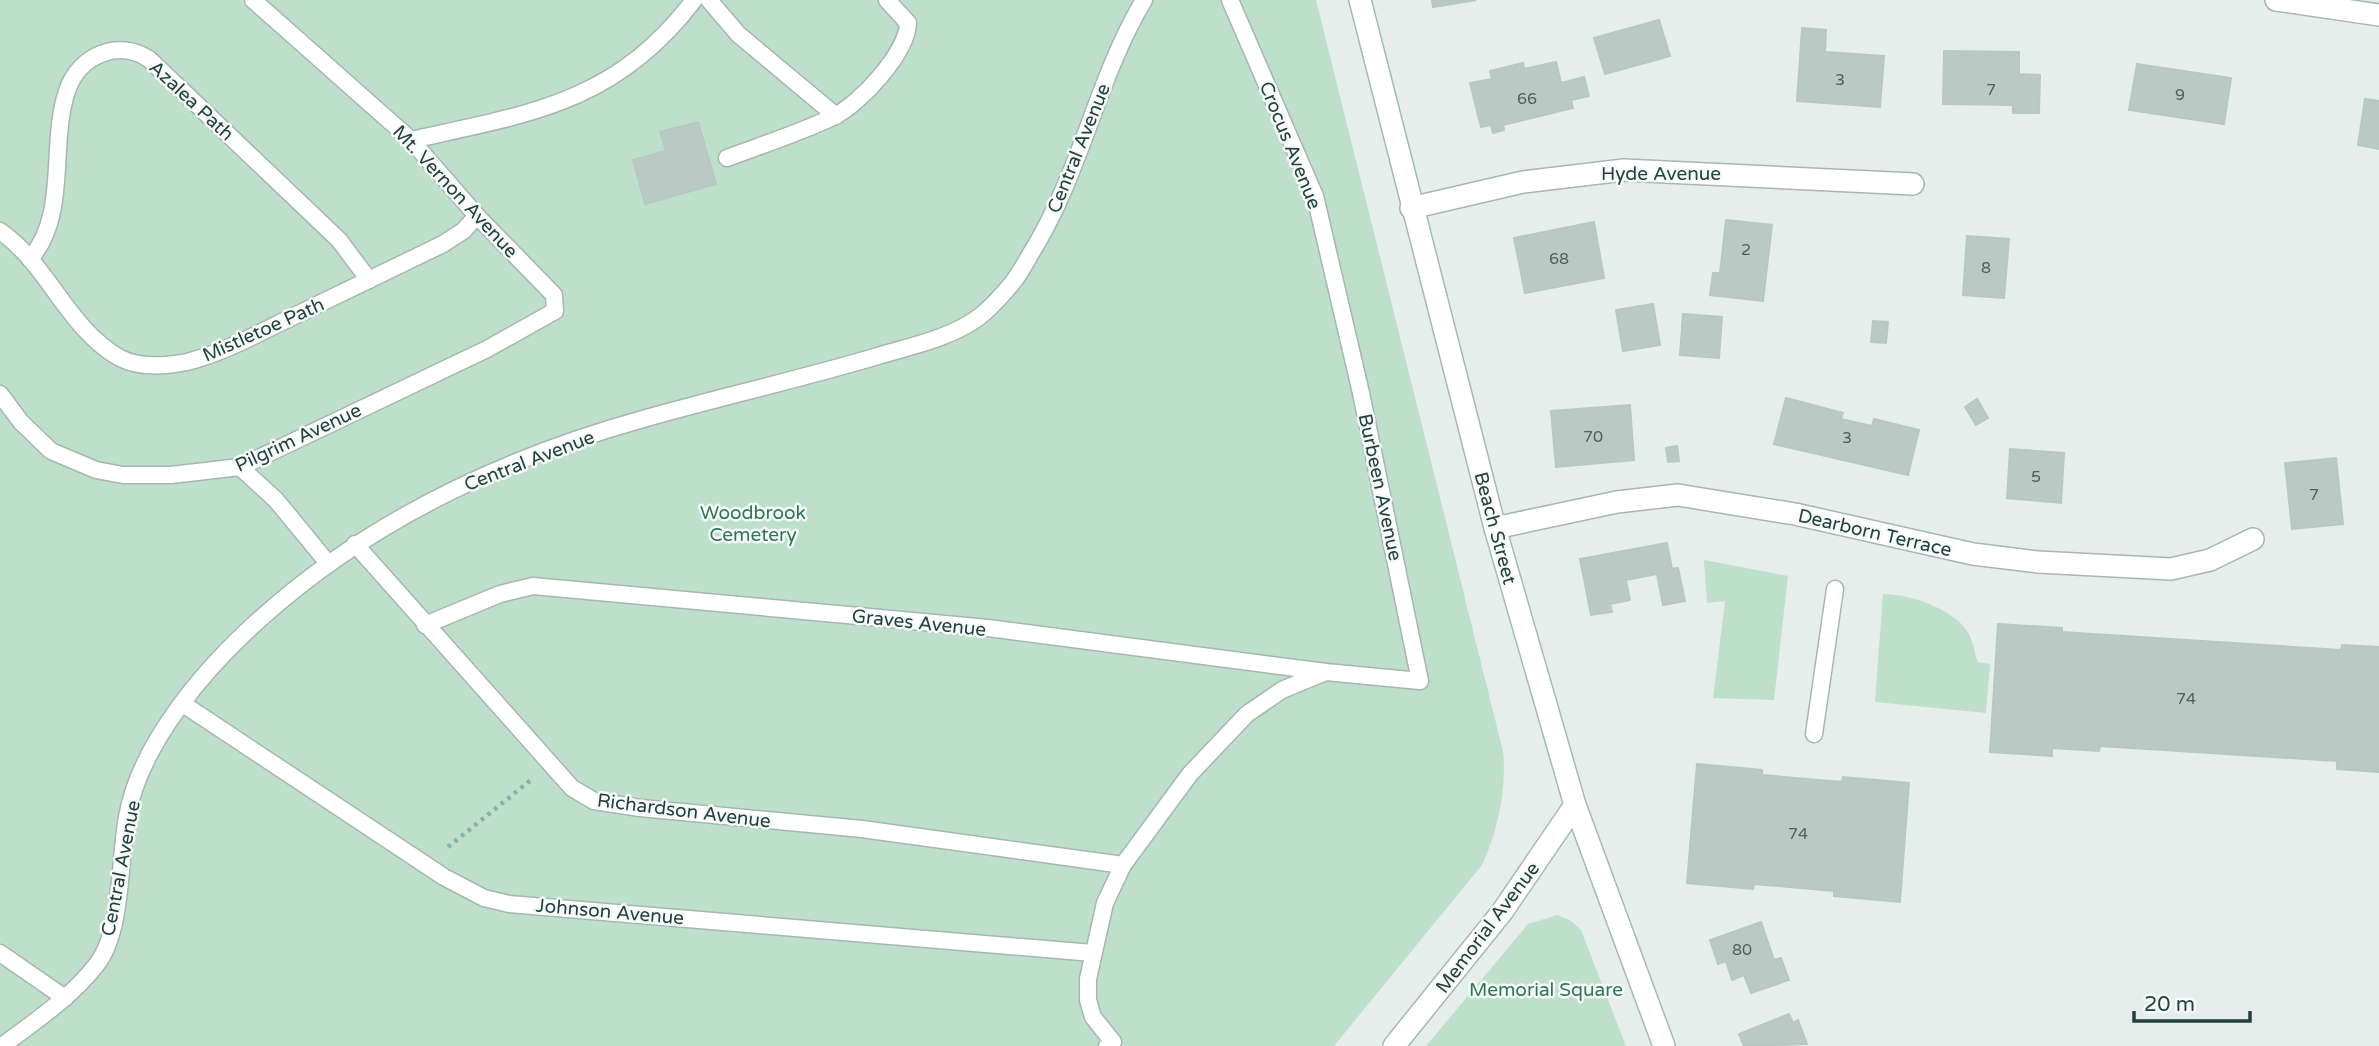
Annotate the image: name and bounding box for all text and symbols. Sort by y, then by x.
street label: Azalea Path [145,56,238,145]
house number: 3 [1835,70,1845,90]
street label: Crocus Avenue [1255,78,1326,212]
street label: Central Avenue [1043,80,1115,216]
house number: 7 [1986,80,1996,100]
house number: 9 [2175,85,2185,105]
house number: 66 [1517,89,1537,109]
street label: Mt. Vernon Avenue [388,121,522,262]
street label: Hyde Avenue [1601,163,1721,185]
house number: 2 [1741,240,1751,260]
house number: 68 [1549,249,1569,269]
house number: 8 [1981,258,1991,278]
street label: Mistletoe Path [199,293,328,367]
street label: Pilgrim Avenue [232,399,365,477]
street label: Burbeen Avenue [1354,412,1406,563]
street label: Central Avenue [461,426,598,496]
house number: 70 [1583,427,1603,447]
house number: 3 [1842,428,1852,448]
house number: 5 [2031,467,2041,487]
street label: Beach Street [1469,470,1521,587]
house number: 7 [2309,485,2319,505]
park label: Woodbrook Cemetery [700,502,806,546]
street label: Dearborn Terrace [1796,505,1954,561]
street label: Graves Avenue [851,605,987,641]
house number: 74 [2176,689,2196,709]
street label: Richardson Avenue [596,789,772,833]
street label: Central Avenue [97,798,145,938]
house number: 74 [1788,824,1808,844]
street label: Memorial Avenue [1431,858,1544,997]
street label: Johnson Avenue [535,895,685,929]
house number: 80 [1732,940,1752,960]
park label: Memorial Square [1469,979,1623,1001]
scale bar [2134,979,2250,1023]
text: 20 m [2144,992,2195,1017]

